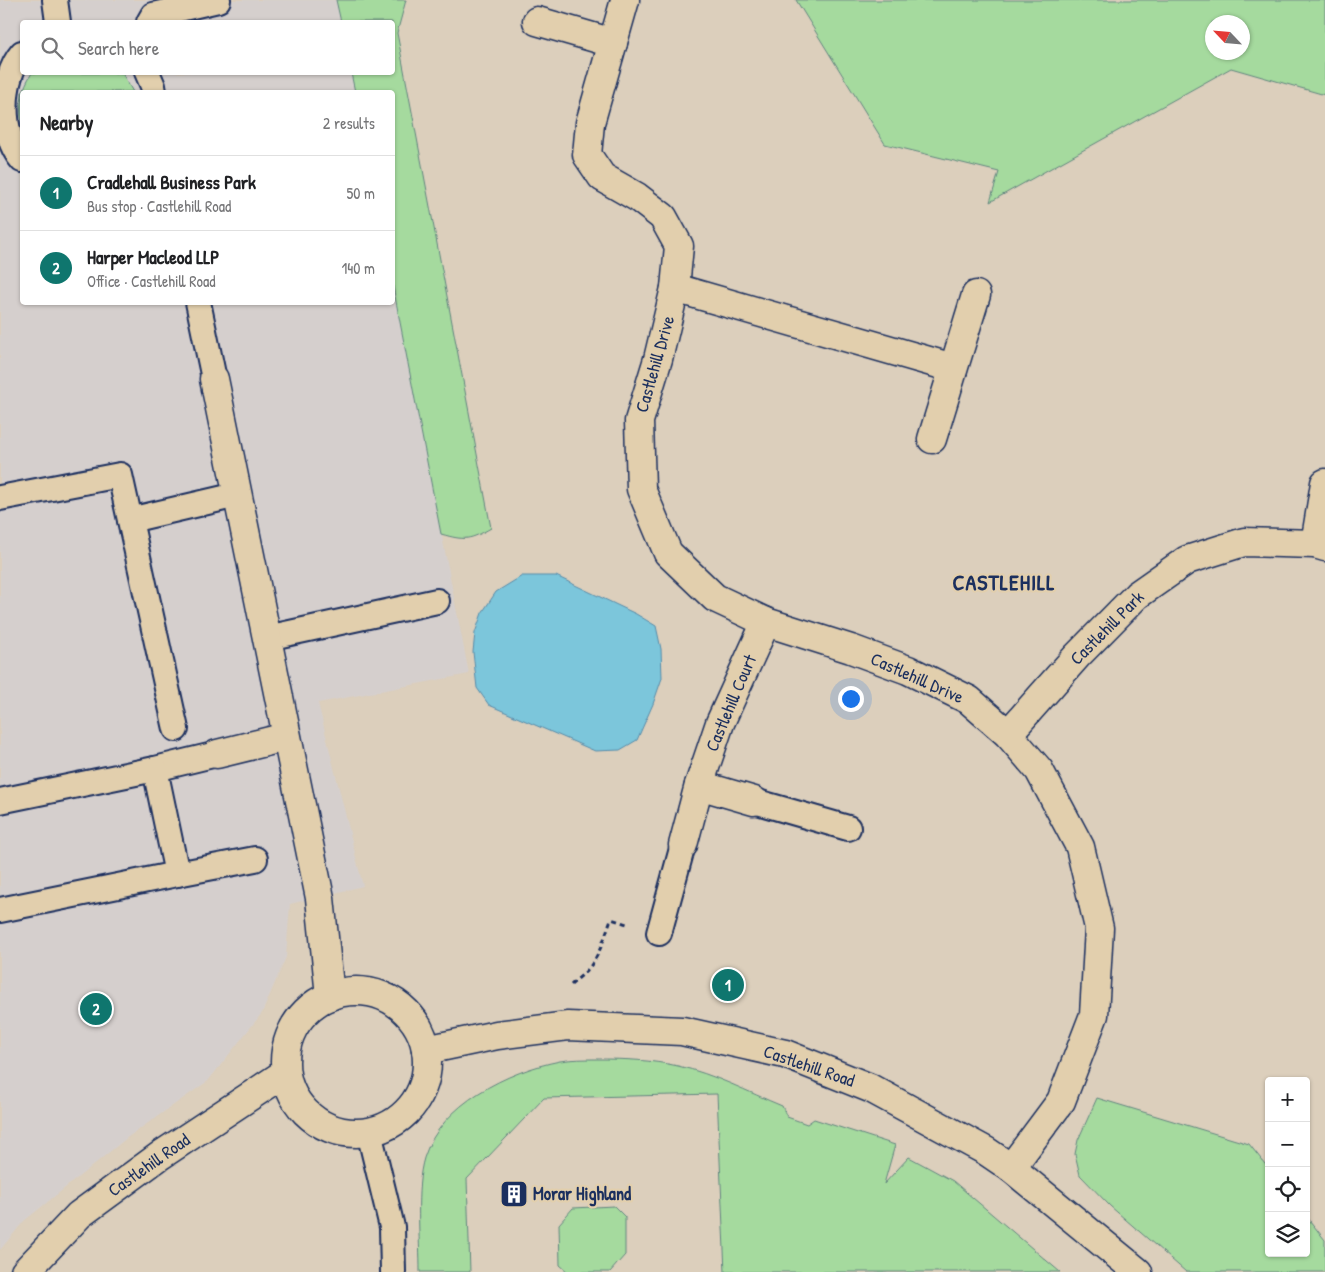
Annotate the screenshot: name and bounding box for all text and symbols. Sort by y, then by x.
north arrow [1205,15,1250,60]
search box [20,20,395,75]
icon: search [38,34,66,62]
text: Search here [78,35,159,61]
text: Nearby [40,108,93,137]
text: 2 results [323,112,375,134]
text: Cradlehall Business Park [87,169,256,195]
text: 1 [53,182,59,204]
text: 50 m [347,182,375,204]
text: Bus stop · Castlehill Road [87,195,231,217]
text: Harper Macleod LLP [87,244,220,270]
text: 2 [52,257,60,279]
text: 140 m [341,257,375,279]
text: Office · Castlehill Road [87,270,215,292]
street label: Castlehill Drive [629,313,680,415]
district label: CASTLEHILL [953,567,1055,597]
street label: Castlehill Park [1064,585,1150,670]
street label: Castlehill Drive [867,646,968,709]
street label: Castlehill Court [699,650,762,755]
your location [838,686,864,712]
pin: 1 [712,966,744,1004]
pin: 2 [80,990,112,1028]
street label: Castlehill Road [760,1038,858,1093]
map controls [1265,1077,1310,1257]
button: + [1265,1077,1310,1122]
button: − [1265,1122,1310,1167]
street label: Castlehill Road [103,1127,195,1202]
button: locate [1265,1167,1310,1212]
building icon: Morar Highland [499,1179,529,1209]
place label: Morar Highland [533,1181,631,1207]
button: layers [1265,1212,1310,1257]

